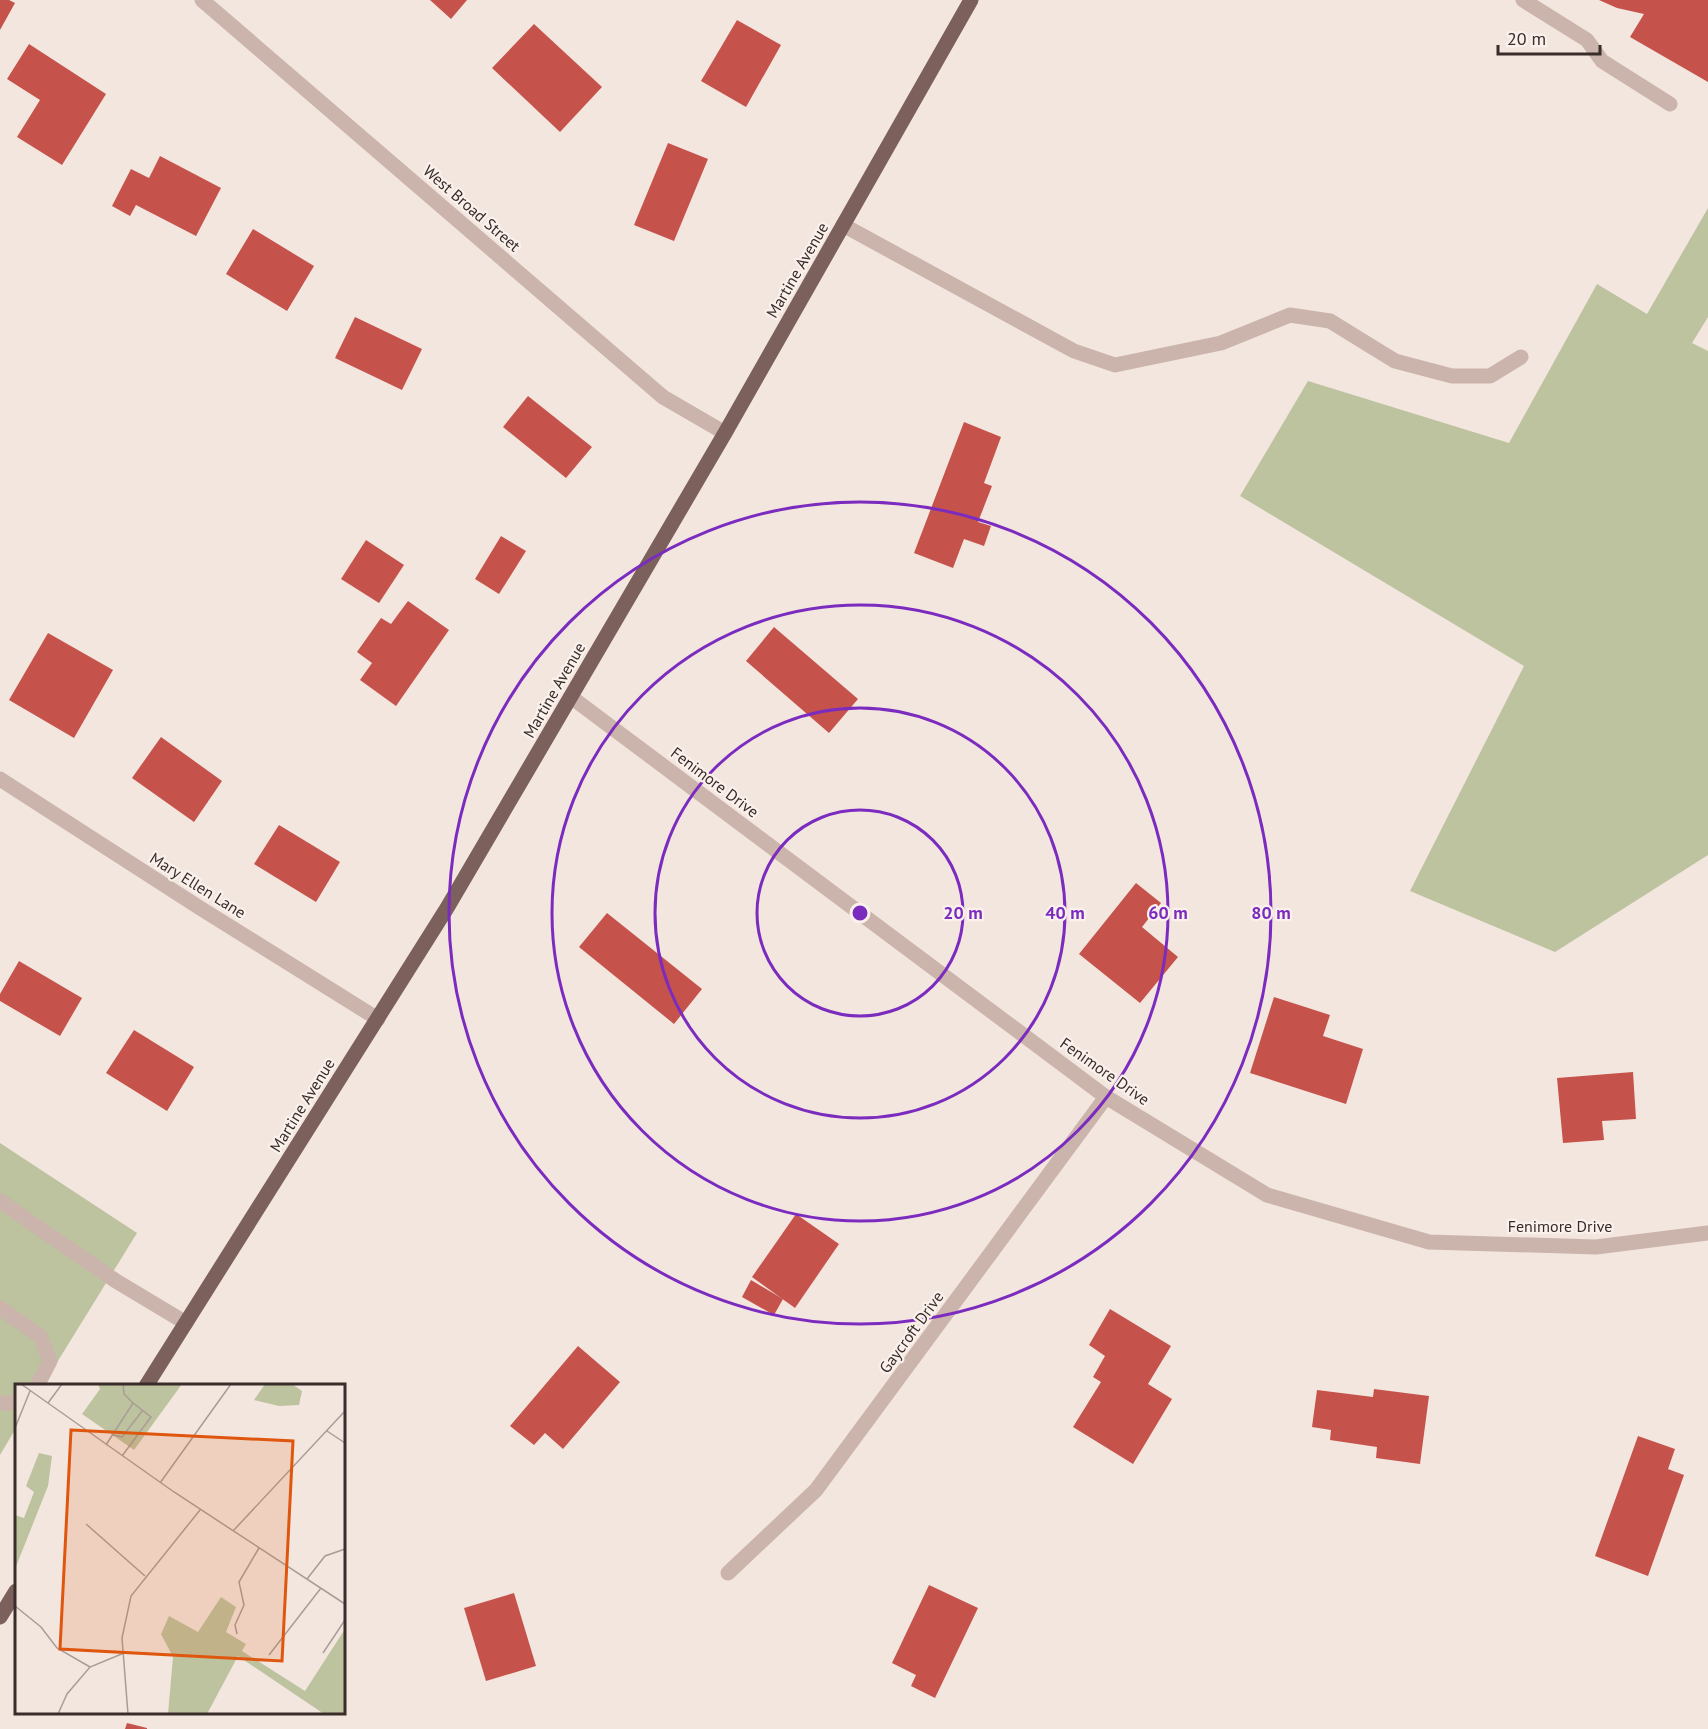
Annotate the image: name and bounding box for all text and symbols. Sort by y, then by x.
scale bar [1498,18,1600,56]
text: 20 m [1507,27,1546,50]
street label: West Broad Street [419,160,525,256]
street label: Martine Avenue [762,219,832,321]
street label: Martine Avenue [519,639,589,741]
street label: Fenimore Drive [667,743,763,821]
street label: Mary Ellen Lane [146,848,250,922]
text: 20 m [943,901,983,924]
text: 40 m [1045,901,1085,924]
text: 60 m [1148,901,1188,924]
text: 80 m [1251,901,1291,924]
centre of rings [850,903,870,923]
street label: Fenimore Drive [1056,1033,1154,1109]
street label: Martine Avenue [265,1054,339,1156]
street label: Fenimore Drive [1508,1216,1612,1236]
street label: Gaycroft Drive [875,1287,947,1377]
inset map [15,1384,345,1714]

